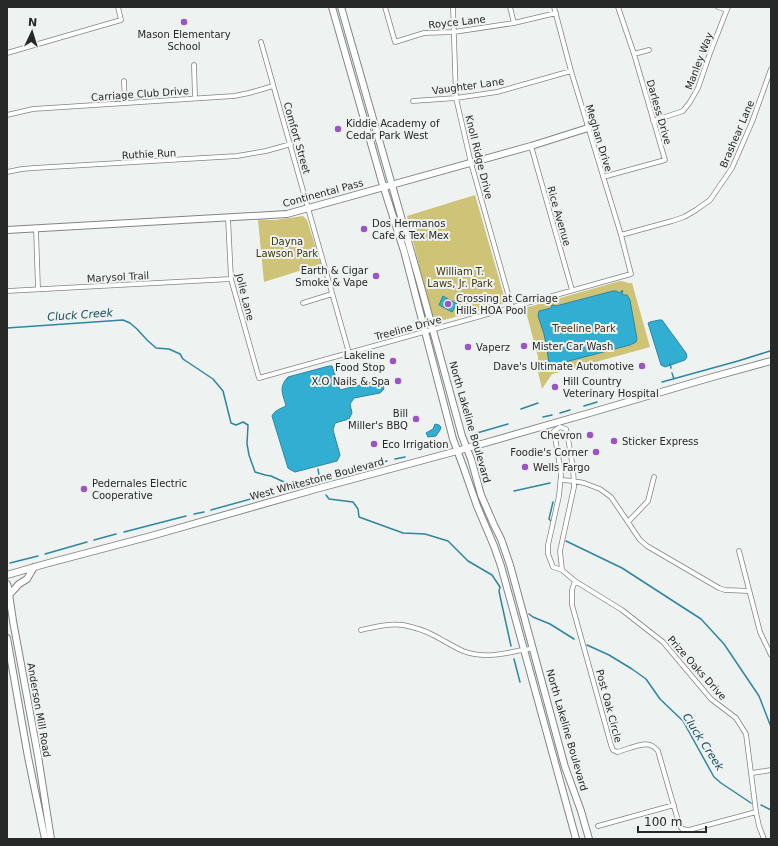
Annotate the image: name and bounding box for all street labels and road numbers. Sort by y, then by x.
street label: Royce Lane [428,14,486,30]
street label: Manley Way [683,31,715,91]
street label: Vaughter Lane [431,75,505,97]
street label: Darless Drive [644,78,674,146]
street label: Carriage Club Drive [91,85,189,103]
street label: Brashear Lane [718,99,756,169]
street label: Comfort Street [282,101,313,175]
street label: Meghan Drive [584,103,614,173]
street label: Knoll Ridge Drive [463,114,495,200]
street label: Ruthie Run [122,147,176,161]
street label: Continental Pass [281,177,365,209]
street label: Rice Avenue [545,185,573,247]
street label: Marysol Trail [86,270,150,284]
street label: Jolie Lane [234,271,256,322]
street label: Treeline Drive [372,314,443,342]
street label: North Lakeline Boulevard [447,360,493,484]
street label: West Whitestone Boulevard [249,456,385,502]
street label: Prize Oaks Drive [665,634,729,702]
street label: Anderson Mill Road [25,662,53,758]
street label: North Lakeline Boulevard [544,668,590,792]
street label: Post Oak Circle [594,668,624,744]

